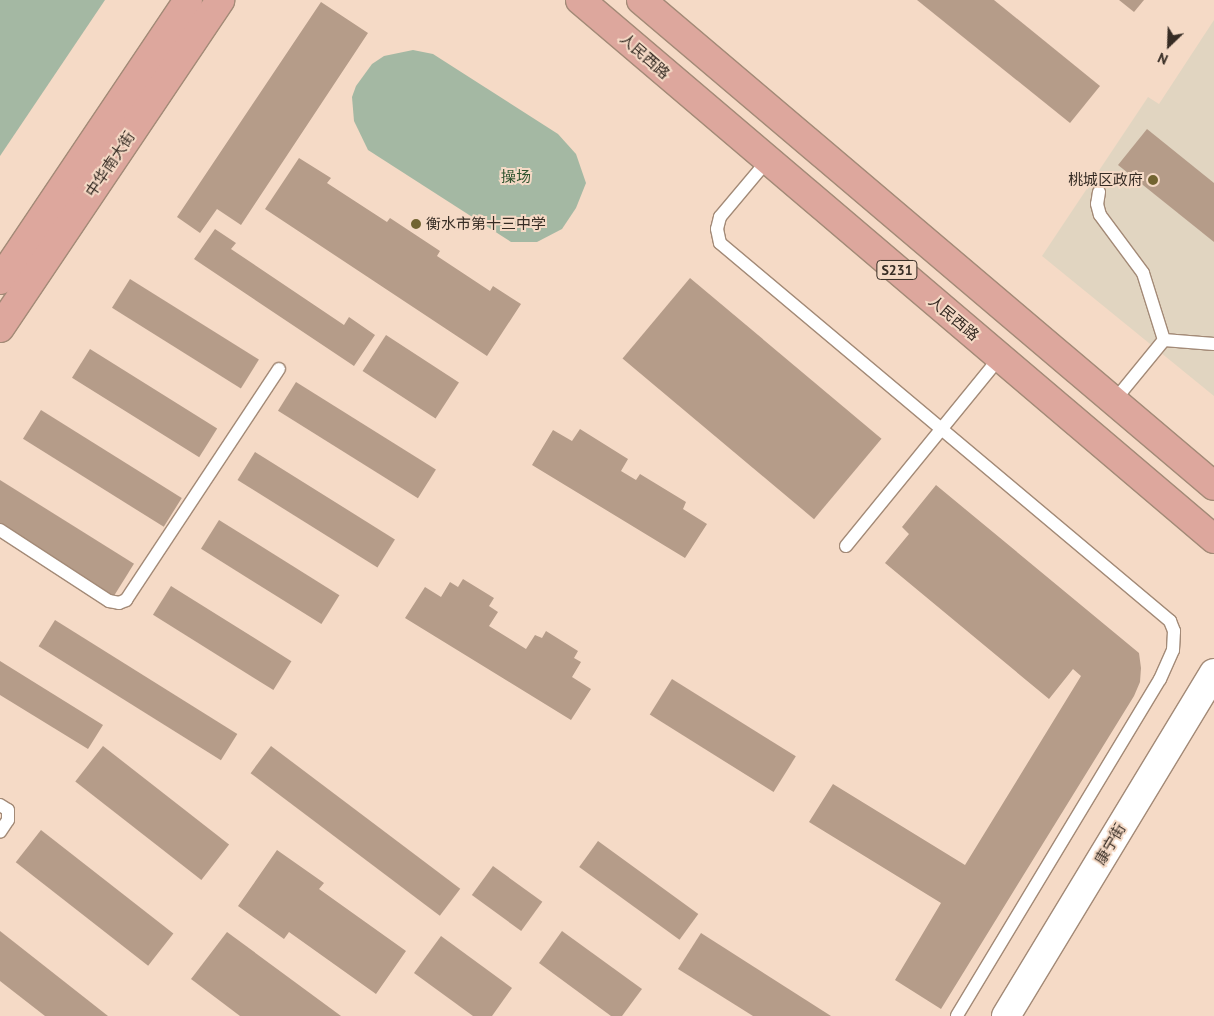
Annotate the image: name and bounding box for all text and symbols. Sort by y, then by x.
north arrow [1144,20,1194,70]
street label: 人民西路 [616,30,674,82]
text: N [1155,49,1171,69]
street label: 中华南大街 [82,128,138,200]
park label: 操场 [501,168,531,186]
place label: 桃城区政府 [1068,171,1143,189]
marker: 桃城区政府 [1147,174,1159,186]
place label: 衡水市第十三中学 [426,215,546,233]
marker: 衡水市第十三中学 [410,218,422,230]
road number: S231 [876,258,918,282]
street label: 人民西路 [925,292,983,344]
street label: 康宁街 [1091,820,1129,868]

